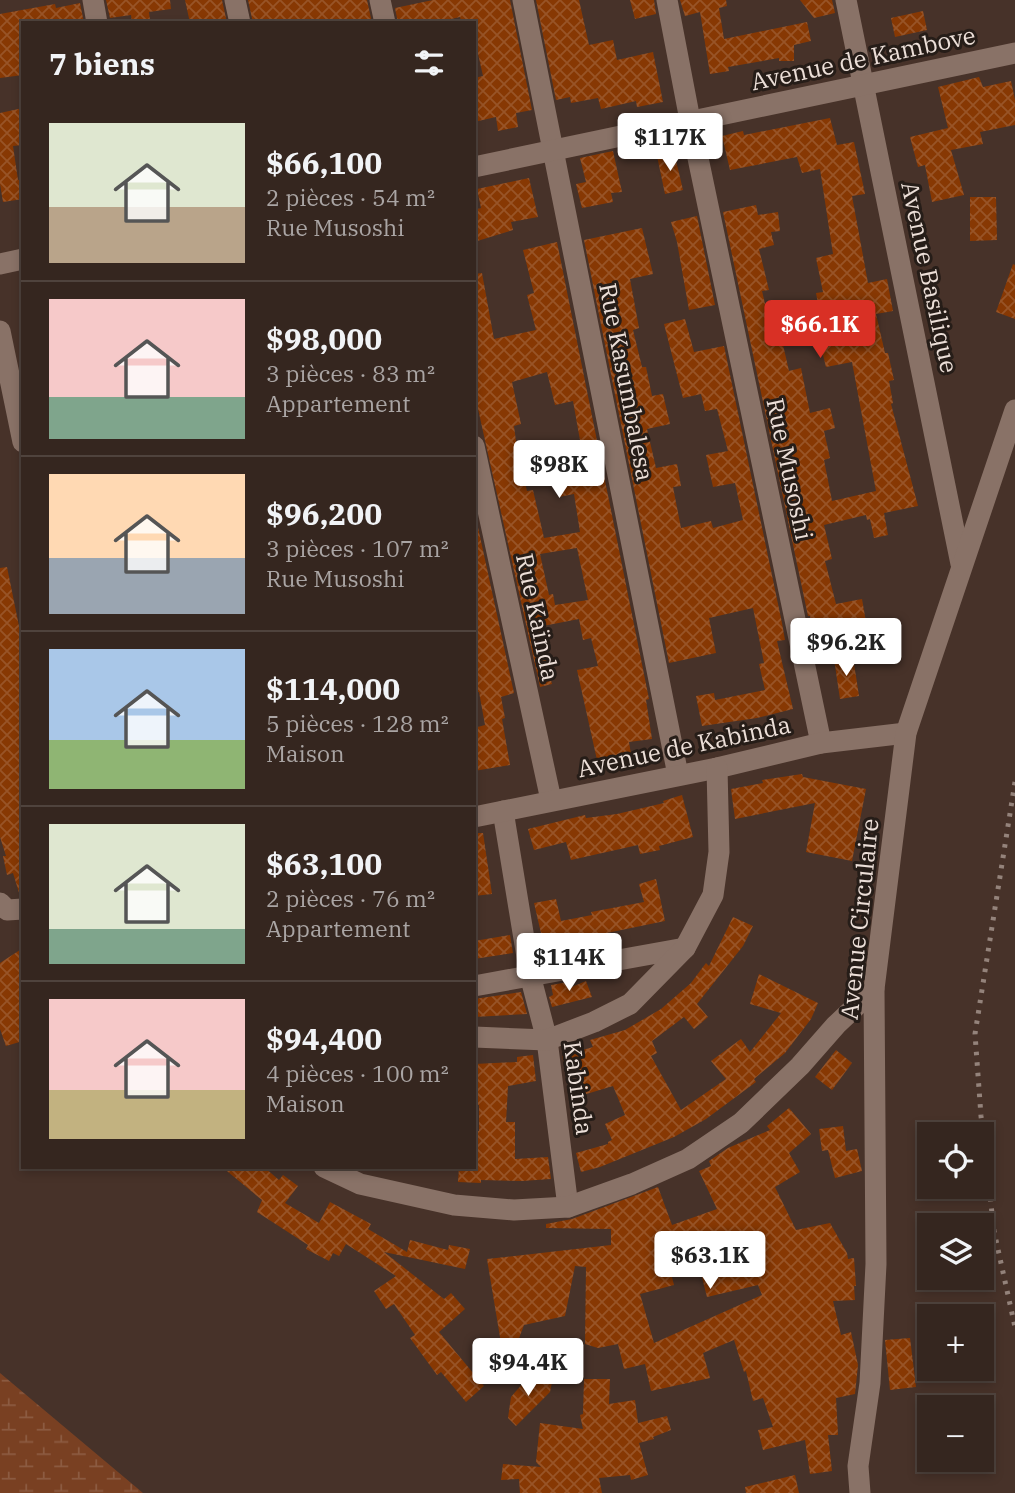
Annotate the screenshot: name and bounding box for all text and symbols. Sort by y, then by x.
street label: Avenue de Kambove [748,19,978,97]
text: 7 biens [49,44,155,83]
icon: filters [410,44,448,82]
pin: $117K [621,114,719,173]
text: $117K [634,121,706,151]
text: $66,100 [266,143,382,182]
icon: home [105,151,189,235]
street label: Avenue Basilique [894,178,966,376]
text: 2 pièces · 54 m² [266,182,435,212]
text: Rue Musoshi [266,212,405,242]
street label: Rue Kasumbalesa [592,280,662,484]
pin: $66.1K [763,300,877,360]
text: $66.1K [780,308,860,338]
text: $98,000 [266,319,382,358]
icon: home [105,327,189,411]
text: 3 pièces · 83 m² [266,358,435,388]
text: Appartement [266,388,410,418]
street label: Rue Musoshi [759,395,821,543]
pin: $98K [518,440,600,500]
text: $98K [530,448,588,478]
text: $96,200 [266,494,382,533]
icon: home [105,502,189,586]
text: 3 pièces · 107 m² [266,533,449,563]
street label: Rue Kaïnda [509,550,567,684]
text: Rue Musoshi [266,563,405,593]
pin: $96.2K [789,618,903,678]
text: $96.2K [806,626,886,656]
text: $114,000 [266,669,400,708]
icon: home [105,677,189,761]
text: 5 pièces · 128 m² [266,708,449,738]
street label: Avenue de Kabinda [574,708,794,784]
text: Maison [266,738,345,768]
street label: Avenue Circulaire [833,817,885,1021]
text: $63,100 [266,844,382,883]
icon: home [105,852,189,936]
text: 2 pièces · 76 m² [266,883,435,913]
text: Appartement [266,913,410,943]
pin: $114K [520,934,618,993]
text: $114K [533,941,605,971]
text: $94,400 [266,1019,382,1058]
icon: home [105,1027,189,1111]
street label: Kabinda [557,1039,601,1137]
text: 4 pièces · 100 m² [266,1058,449,1088]
text: Maison [266,1088,345,1118]
map controls [917,1122,994,1472]
button: locate [917,1122,994,1199]
button: layers [917,1213,994,1290]
pin: $63.1K [653,1232,767,1291]
text: $63.1K [670,1239,750,1269]
button: + [917,1304,994,1381]
pin: $94.4K [471,1338,585,1398]
text: $94.4K [488,1346,568,1376]
button: − [917,1395,994,1472]

